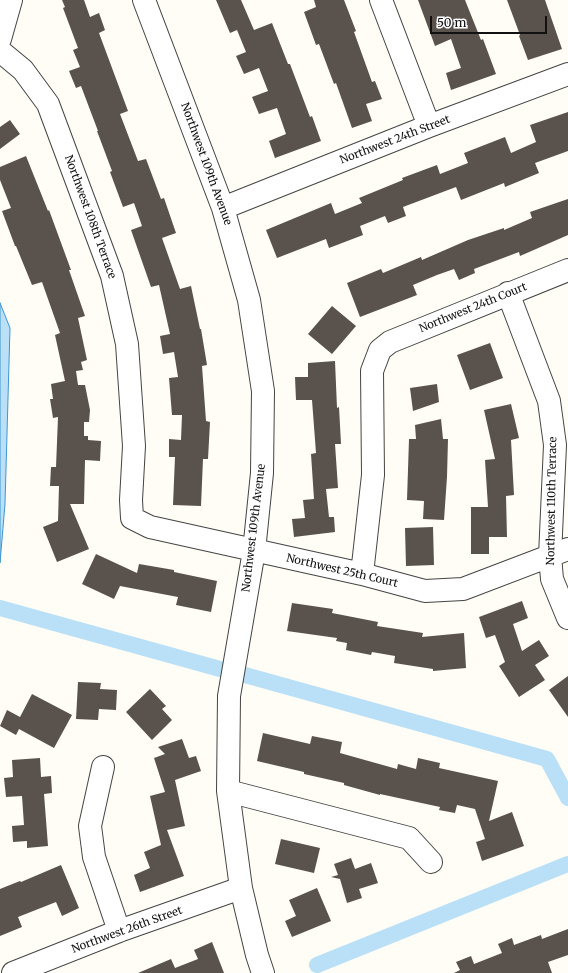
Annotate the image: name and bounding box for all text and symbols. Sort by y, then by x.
scale bar [432,8,549,34]
text: 50 m [437,15,466,30]
street label: Northwest 109th Avenue [178,101,234,227]
street label: Northwest 24th Street [338,113,452,167]
street label: Northwest 108th Terrace [61,153,119,281]
street label: Northwest 24th Court [417,280,529,336]
street label: Northwest 110th Terrace [544,437,560,565]
street label: Northwest 109th Avenue [240,463,268,593]
street label: Northwest 25th Court [285,552,399,590]
street label: Northwest 26th Street [70,904,184,956]

